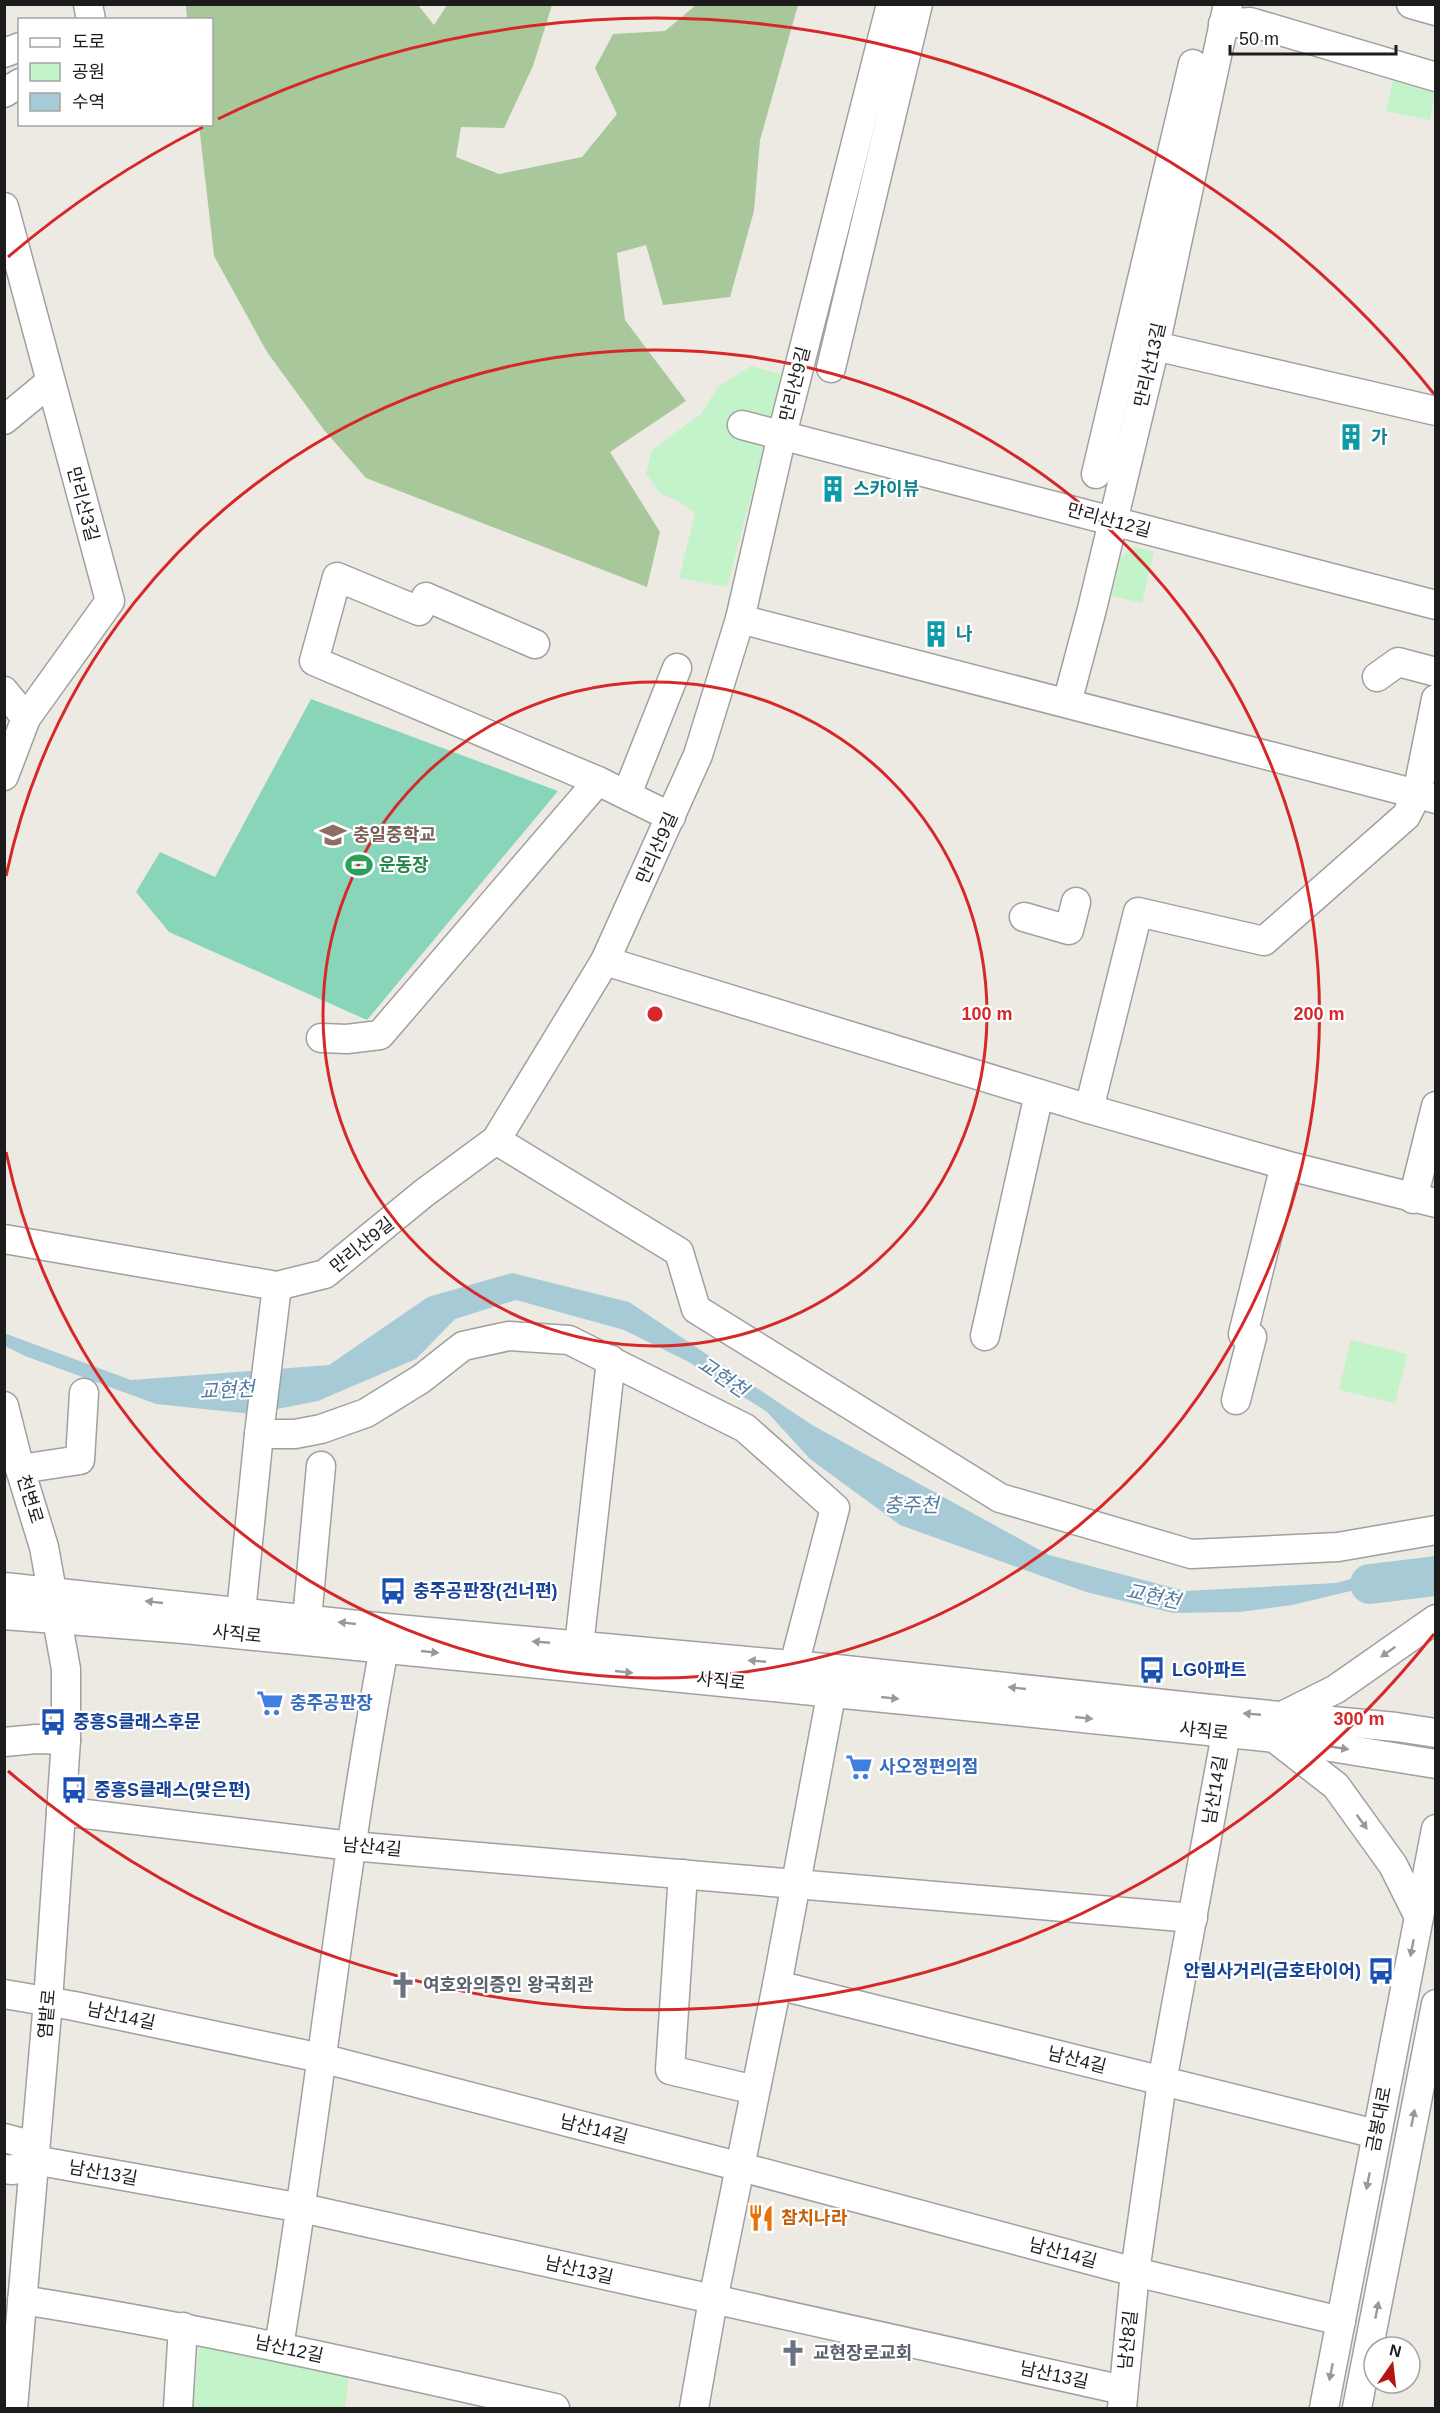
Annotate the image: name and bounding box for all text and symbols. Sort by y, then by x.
legend [18,18,213,126]
scale bar [1230,18,1396,56]
text: 50 m [1239,29,1279,49]
text: 도로 [72,32,105,52]
text: 공원 [72,62,105,82]
text: 수역 [72,92,105,112]
street label: 만리산13길 [1131,321,1169,409]
street label: 만리산9길 [776,345,814,423]
building icon: 가 [1336,422,1366,452]
place label: 가 [1371,427,1388,447]
street label: 만리산3길 [63,465,103,543]
building icon: 스카이뷰 [818,474,848,504]
place label: 스카이뷰 [853,479,919,499]
street label: 만리산12길 [1065,499,1153,541]
building icon: 나 [921,619,951,649]
place label: 나 [956,624,973,644]
street label: 만리산9길 [632,809,682,887]
school or university icon: 충일중학교 [318,820,348,850]
place label: 충일중학교 [353,825,436,845]
sports icon: 운동장 [344,850,374,880]
place label: 운동장 [379,855,429,875]
centre of rings [645,1004,665,1024]
text: 100 m [961,1004,1013,1024]
text: 200 m [1293,1004,1345,1024]
street label: 만리산9길 [326,1213,398,1277]
water label: 교현천 [694,1352,754,1403]
water label: 교현천 [199,1377,258,1402]
street label: 천변로 [13,1472,47,1526]
water label: 충주천 [883,1494,941,1516]
bus stop icon: 충주공판장(건너편) [378,1576,408,1606]
water label: 교현천 [1124,1580,1185,1613]
place label: 충주공판장(건너편) [413,1581,557,1601]
one-way arrow [144,1597,163,1607]
one-way arrow [338,1619,357,1628]
street label: 사직로 [211,1621,263,1647]
one-way arrow [532,1637,551,1647]
one-way arrow [1380,1646,1396,1658]
one-way arrow [421,1647,440,1657]
bus stop icon: LG아파트 [1137,1655,1167,1685]
one-way arrow [747,1657,766,1666]
place label: LG아파트 [1172,1660,1247,1680]
one-way arrow [615,1667,634,1677]
street label: 사직로 [695,1668,747,1694]
one-way arrow [1007,1683,1026,1693]
supermarket icon: 충주공판장 [255,1688,285,1718]
place label: 충주공판장 [290,1693,373,1713]
one-way arrow [880,1693,899,1703]
bus stop icon: 중흥S클래스후문 [38,1707,68,1737]
one-way arrow [1243,1709,1262,1718]
text: 300 m [1333,1709,1385,1729]
place label: 중흥S클래스후문 [73,1712,201,1732]
one-way arrow [1074,1714,1093,1723]
street label: 사직로 [1178,1718,1230,1744]
one-way arrow [1330,1744,1349,1753]
supermarket icon: 사오정편의점 [844,1752,874,1782]
street label: 남산14길 [1199,1754,1231,1826]
place label: 사오정편의점 [879,1757,978,1777]
bus stop icon: 중흥S클래스(맞은편) [59,1775,89,1805]
place label: 중흥S클래스(맞은편) [94,1780,250,1800]
one-way arrow [1355,1815,1367,1830]
street label: 남산4길 [341,1834,403,1860]
one-way arrow [1407,1939,1416,1958]
bus stop icon: 안림사거리(금호타이어) [1366,1956,1396,1986]
place label: 안림사거리(금호타이어) [1183,1961,1361,1981]
church icon: 여호와의증인 왕국회관 [388,1970,418,2000]
place label: 여호와의증인 왕국회관 [423,1975,594,1995]
street label: 염밭로 [35,1988,59,2040]
street label: 남산14길 [85,1999,157,2033]
street label: 남산4길 [1046,2043,1108,2077]
street label: 금봉대로 [1363,2085,1395,2153]
one-way arrow [1409,2109,1418,2128]
street label: 남산14길 [558,2111,630,2147]
street label: 남산13길 [67,2157,139,2189]
one-way arrow [1363,2171,1372,2190]
restaurant icon: 참치나라 [746,2203,776,2233]
place label: 참치나라 [781,2208,848,2228]
street label: 남산14길 [1027,2234,1099,2272]
street label: 남산13길 [543,2252,615,2288]
one-way arrow [1373,2300,1382,2319]
street label: 남산8길 [1115,2309,1141,2371]
street label: 남산12길 [253,2332,325,2366]
north arrow [1362,2335,1422,2395]
church icon: 교현장로교회 [778,2338,808,2368]
text: N [1388,2341,1403,2361]
place label: 교현장로교회 [813,2343,912,2363]
street label: 남산13길 [1018,2358,1090,2392]
one-way arrow [1326,2363,1335,2382]

